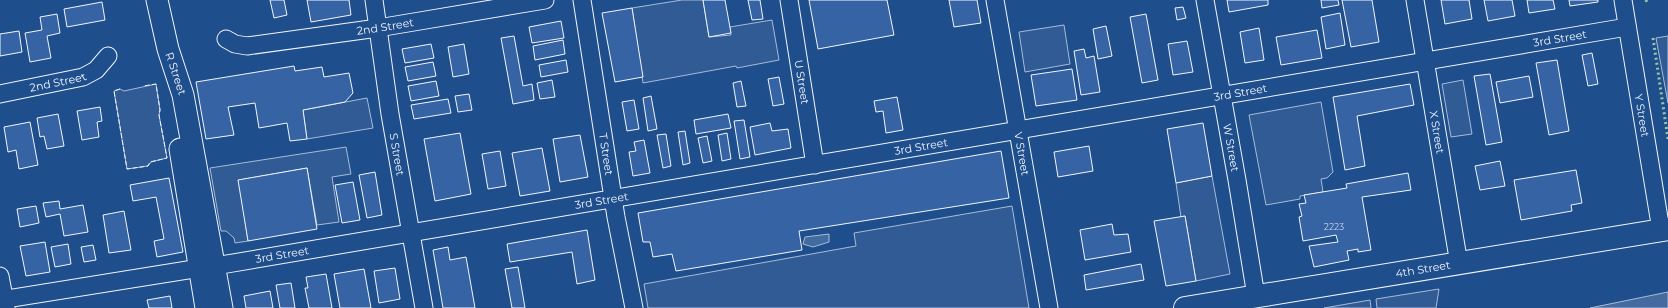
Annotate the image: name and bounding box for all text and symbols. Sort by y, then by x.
street label: 2nd Street [356,15,415,38]
street label: 3rd Street [1532,27,1588,50]
street label: R Street [162,50,190,97]
street label: U Street [792,59,812,106]
street label: 2nd Street [28,69,89,95]
street label: 3rd Street [1213,81,1269,104]
street label: Y Street [1632,93,1653,138]
street label: X Street [1427,110,1448,155]
street label: W Street [1220,123,1242,173]
street label: V Street [1011,131,1033,177]
street label: S Street [386,132,408,177]
street label: T Street [596,132,616,177]
street label: 3rd Street [893,135,949,158]
street label: 3rd Street [574,189,630,212]
house number: 2223 [1324,221,1344,232]
street label: 3rd Street [254,243,310,266]
street label: 4th Street [1394,258,1452,280]

